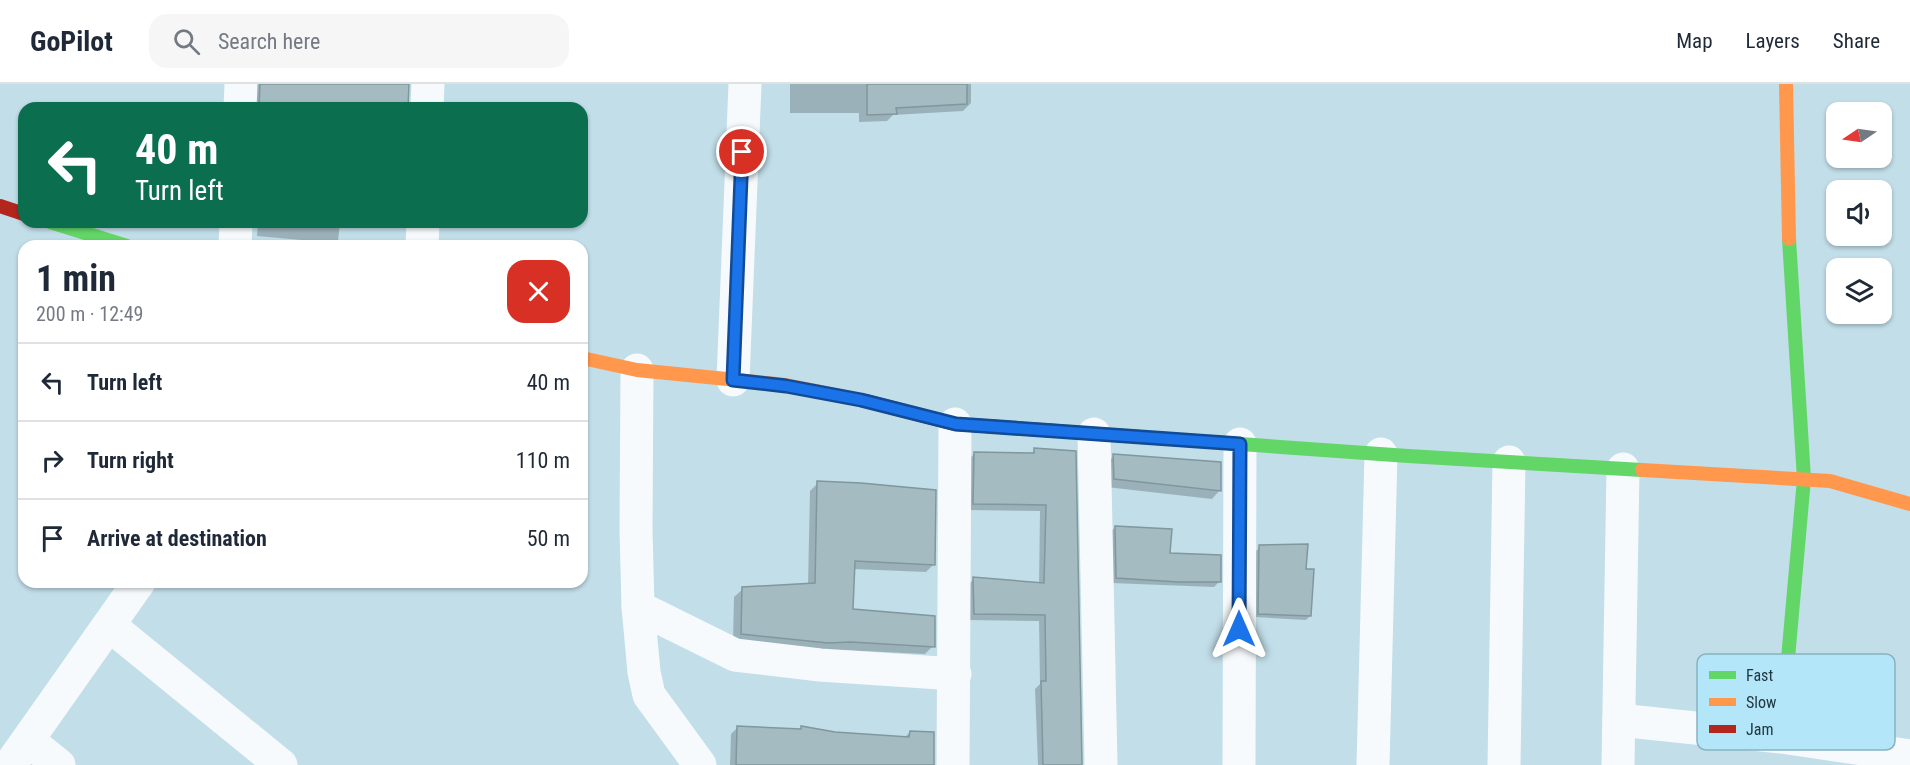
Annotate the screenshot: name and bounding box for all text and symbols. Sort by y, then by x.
search box [149,14,569,68]
text: GoPilot [30,25,113,58]
icon: search [170,25,203,58]
text: Search here [218,29,320,54]
text: Map [1676,29,1713,53]
text: Layers [1746,29,1800,53]
text: Share [1833,29,1880,53]
north arrow [1826,102,1892,168]
map controls [1826,102,1892,324]
text: 40 m [135,125,218,174]
icon: left [36,126,114,204]
pin [716,126,767,177]
icon: arrive [725,135,758,168]
text: Turn left [135,175,224,207]
button: sound [1826,180,1892,246]
text: 1 min [36,258,116,300]
button: layers [1826,258,1892,324]
button: close [507,260,570,323]
text: 200 m · 12:49 [36,302,143,326]
icon: left [36,366,69,399]
text: Turn left [87,370,162,395]
text: 40 m [527,370,570,395]
icon: right [36,444,69,477]
text: Turn right [87,448,174,473]
text: 110 m [516,448,570,473]
icon: arrive [36,522,69,555]
text: Arrive at destination [87,526,267,551]
text: 50 m [527,526,570,551]
position arrow [1207,597,1271,661]
legend [1697,654,1895,750]
text: Fast [1746,666,1773,685]
text: Slow [1746,693,1776,712]
text: Jam [1746,720,1773,739]

